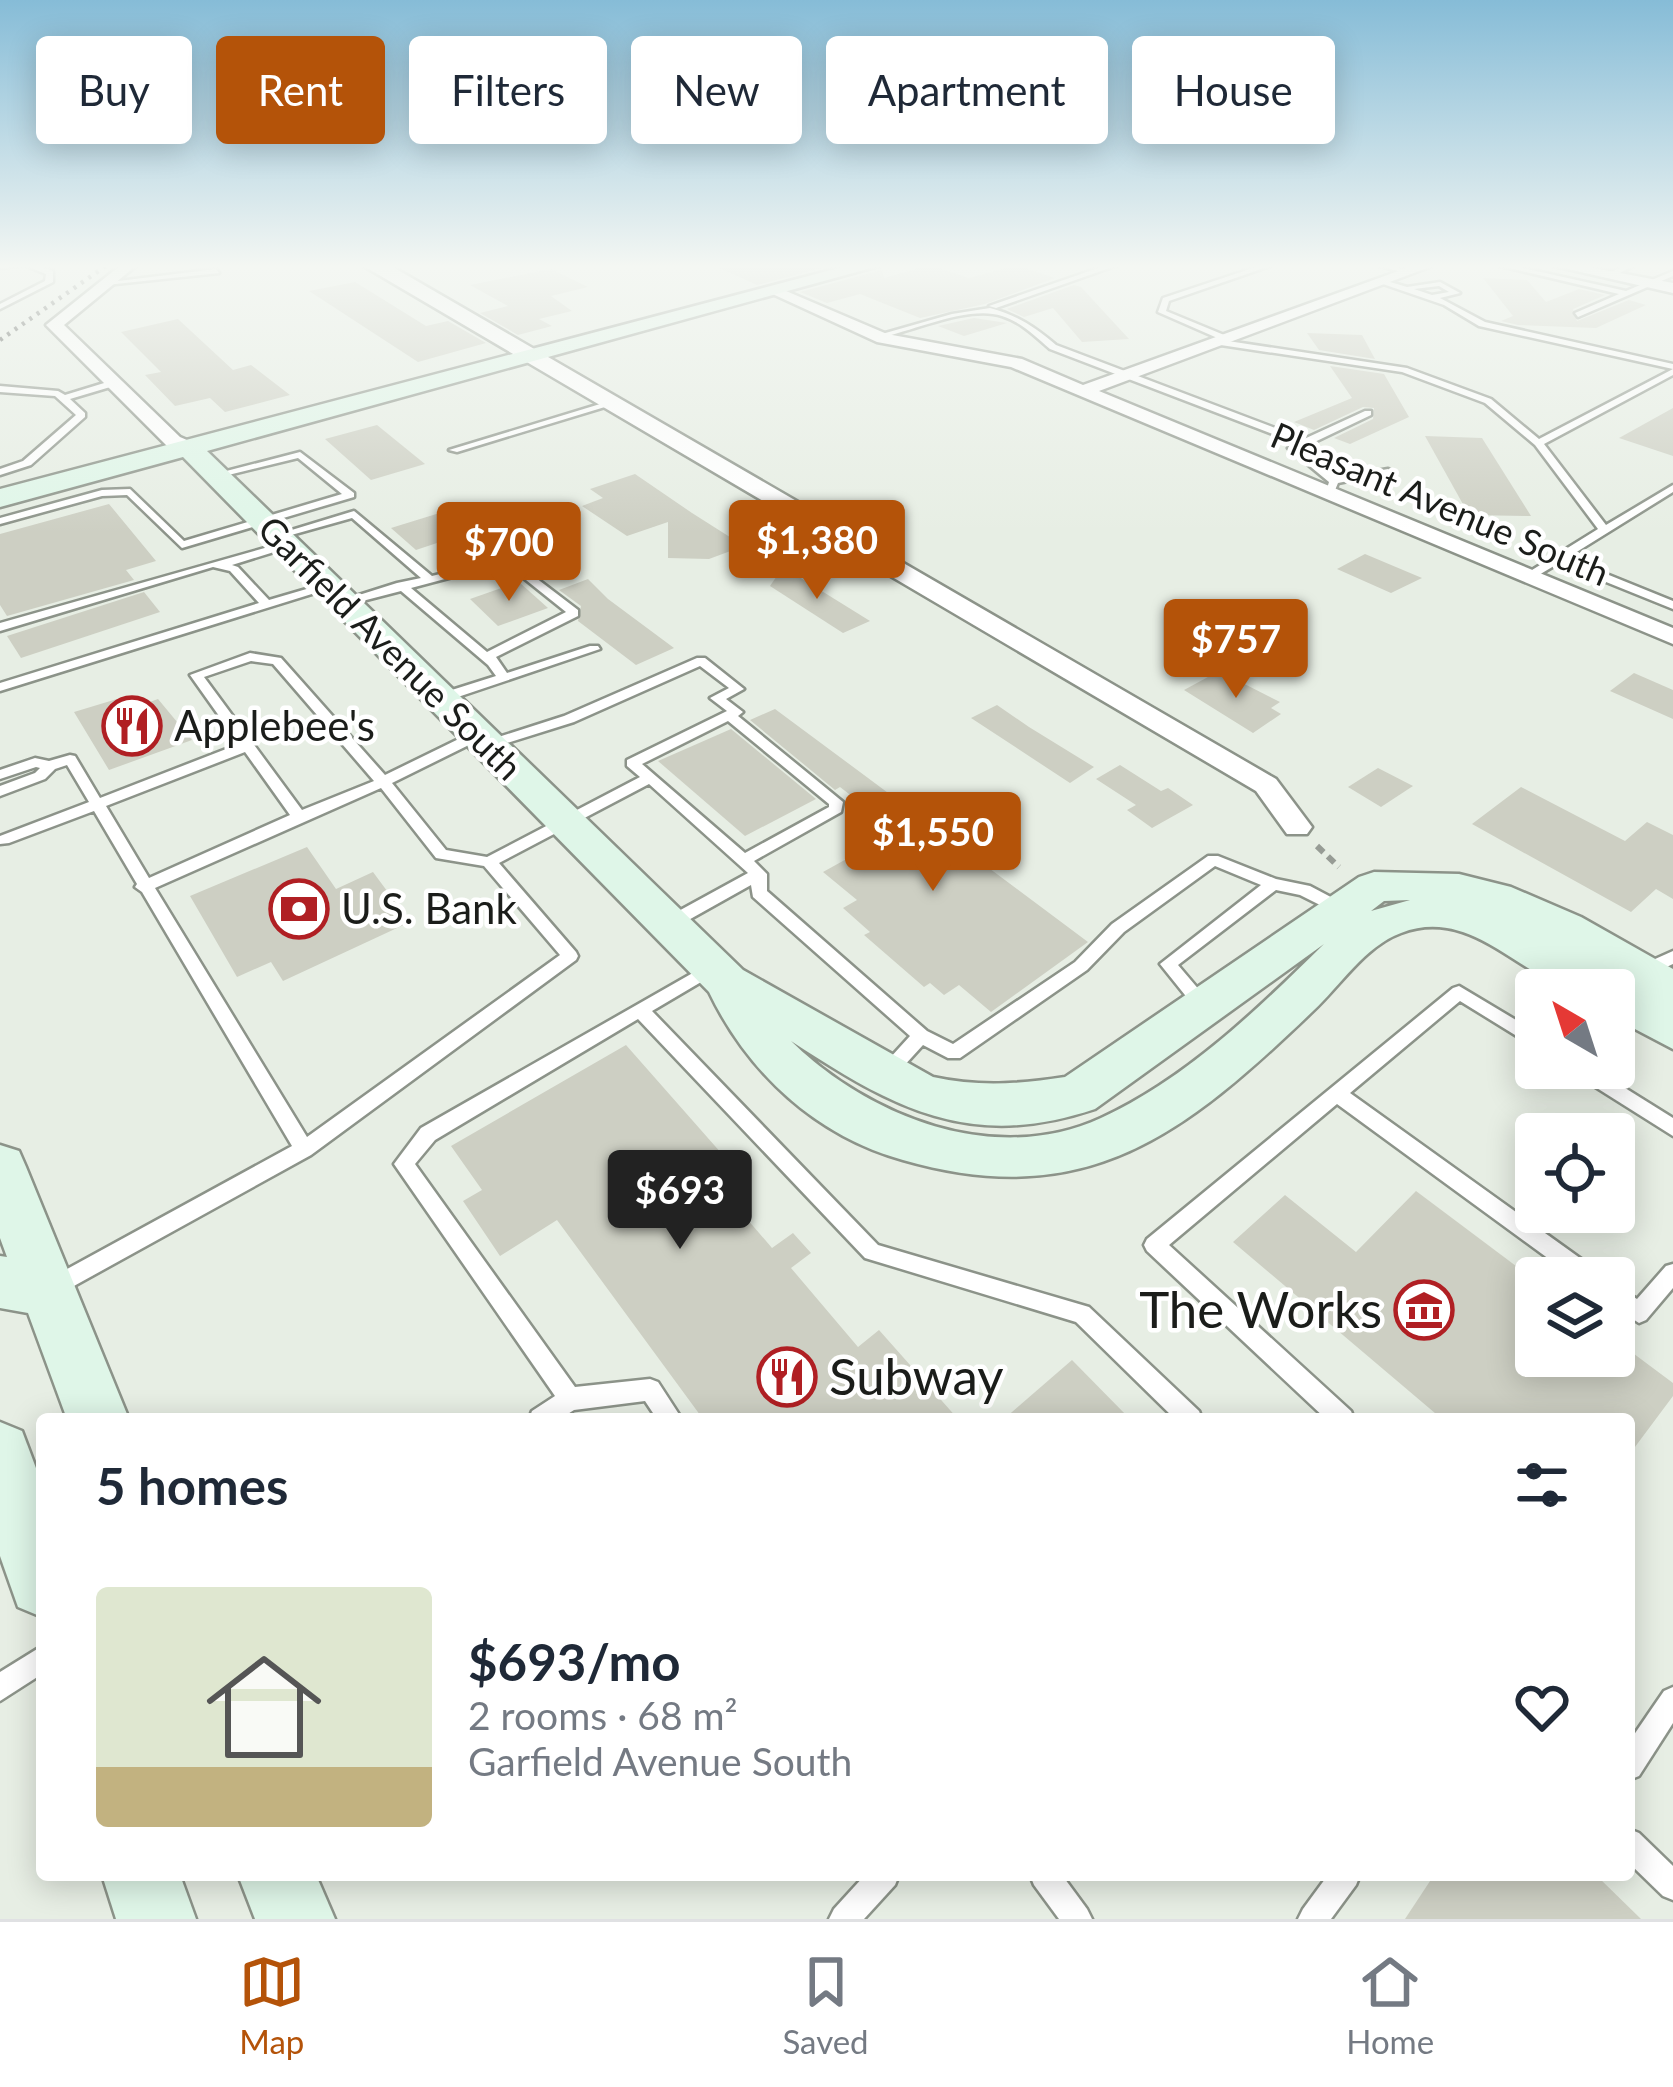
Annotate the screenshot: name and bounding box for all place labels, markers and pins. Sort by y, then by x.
pin: $1,380 [719,500,915,602]
pin: $700 [438,502,580,604]
pin: $757 [1165,599,1307,701]
restaurant icon: Applebee's [101,695,163,757]
place label: Applebee's [174,700,375,750]
pin: $1,550 [835,792,1031,894]
bank icon: U.S. Bank [268,878,330,940]
place label: U.S. Bank [341,883,518,933]
pin: $693 [609,1150,751,1252]
place label: The Works [1139,1278,1382,1339]
museum icon: The Works [1393,1279,1455,1341]
place label: Subway [829,1345,1004,1406]
restaurant icon: Subway [756,1346,818,1408]

